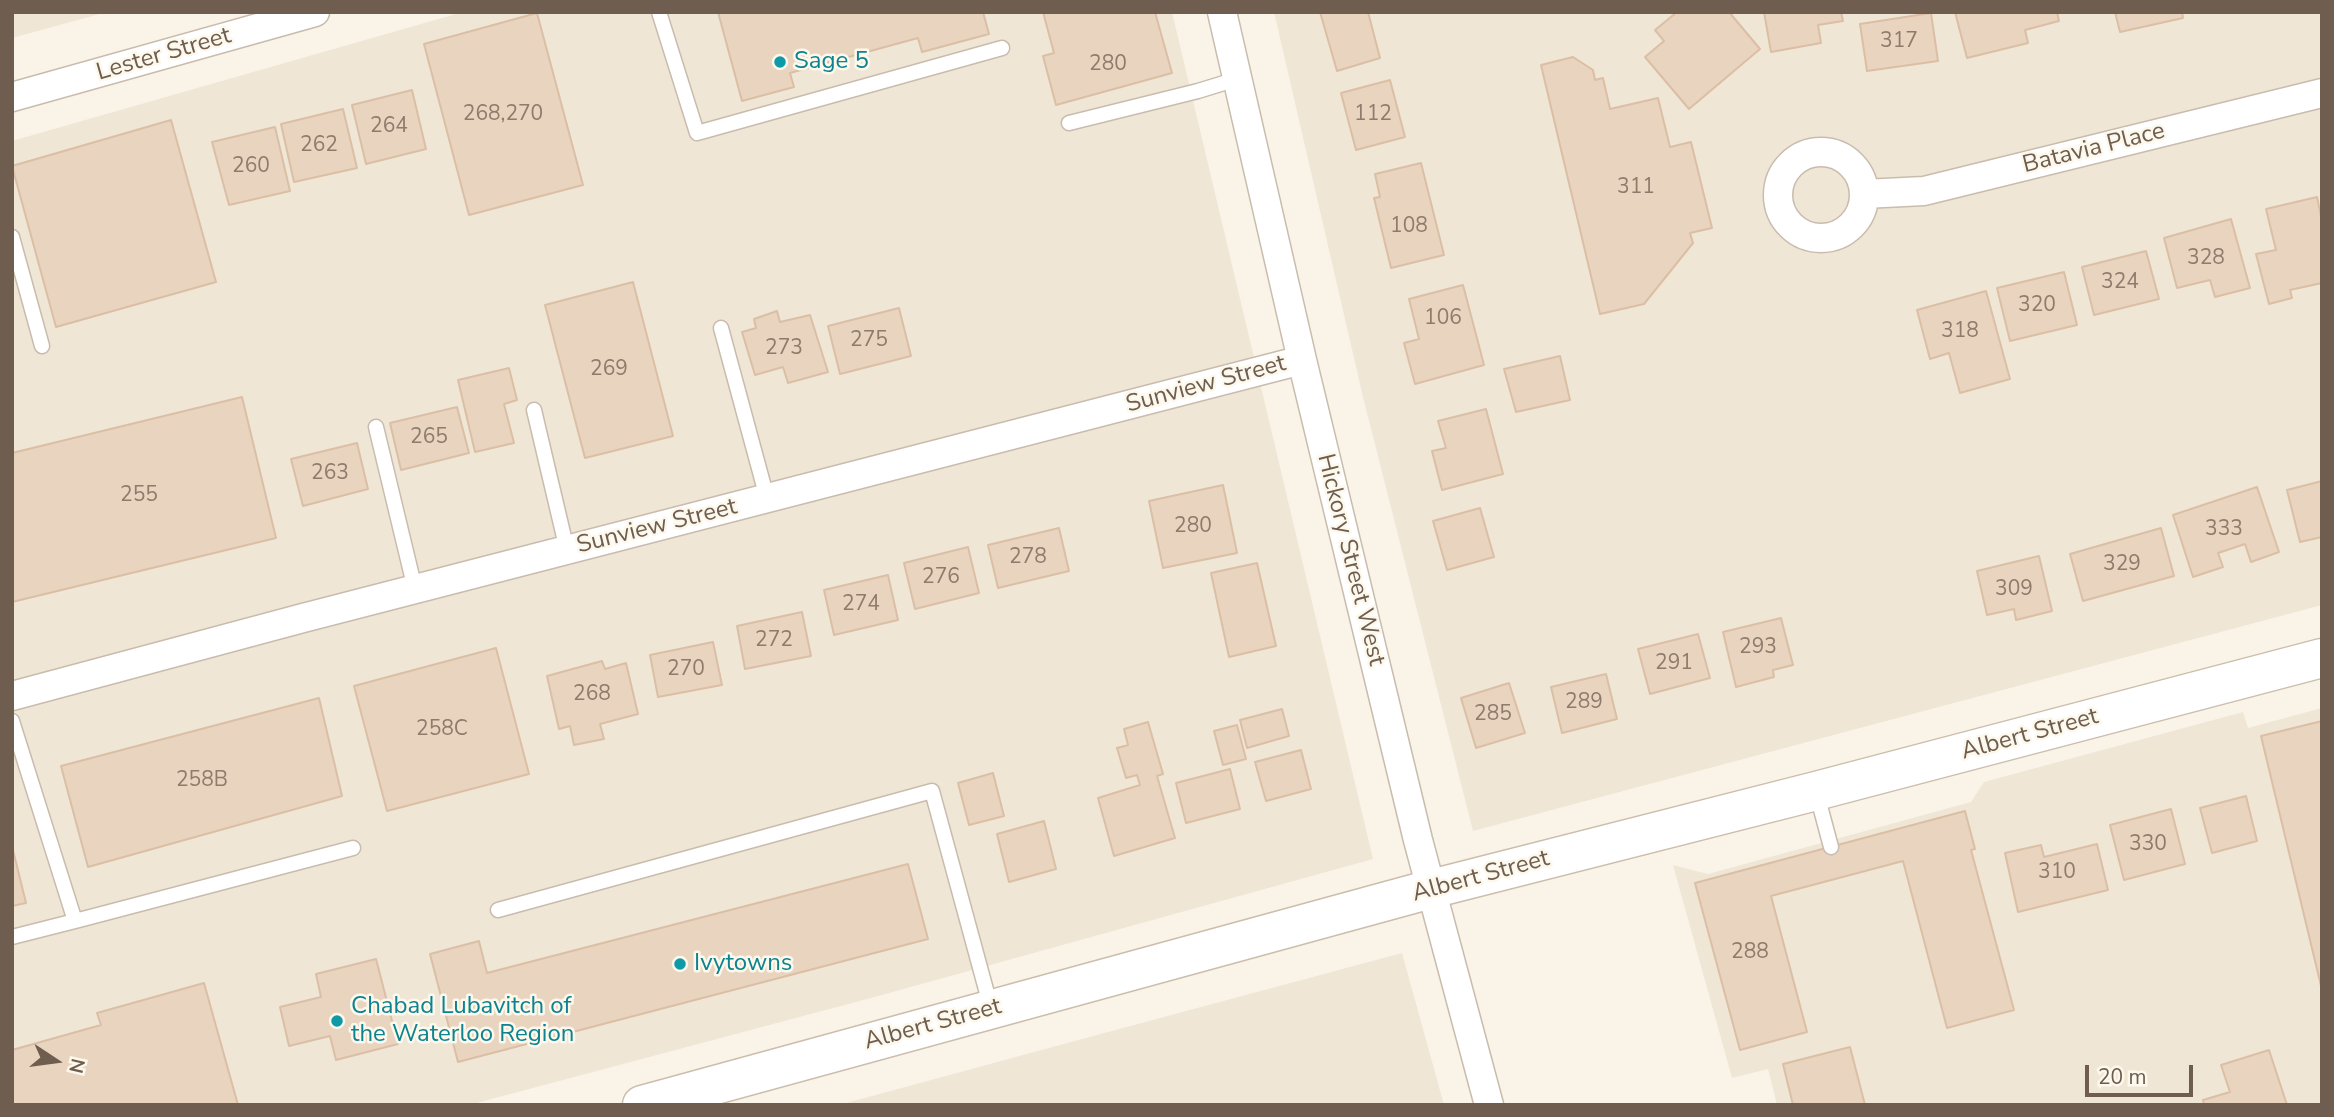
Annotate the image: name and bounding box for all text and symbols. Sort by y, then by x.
street label: Lester Street [94,22,234,88]
house number: 317 [1880,29,1918,55]
place label: Sage 5 [794,48,869,76]
house number: 280 [1089,52,1127,78]
marker: Sage 5 [772,54,788,70]
house number: 268,270 [463,102,543,128]
house number: 112 [1354,102,1392,128]
house number: 264 [370,114,408,140]
street label: Batavia Place [2020,117,2168,181]
house number: 262 [300,133,338,159]
house number: 260 [232,154,270,180]
house number: 311 [1617,175,1655,201]
house number: 108 [1390,214,1428,240]
house number: 328 [2187,246,2225,272]
house number: 324 [2101,270,2139,296]
house number: 320 [2018,293,2056,319]
house number: 106 [1424,306,1462,332]
house number: 318 [1941,319,1979,345]
house number: 275 [850,328,888,354]
house number: 273 [765,336,803,362]
street label: Sunview Street [1123,350,1289,420]
house number: 269 [590,357,628,383]
house number: 265 [410,425,448,451]
street label: Hickory Street West [1310,451,1390,669]
house number: 263 [311,461,349,487]
house number: 255 [120,483,158,509]
street label: Sunview Street [574,493,740,561]
house number: 280 [1174,514,1212,540]
house number: 333 [2205,517,2243,543]
house number: 278 [1009,545,1047,571]
house number: 329 [2103,552,2141,578]
house number: 276 [922,565,960,591]
house number: 309 [1995,577,2033,603]
house number: 274 [842,592,880,618]
house number: 272 [755,628,793,654]
house number: 293 [1739,635,1777,661]
house number: 291 [1655,651,1693,677]
house number: 270 [667,657,705,683]
house number: 268 [573,682,611,708]
house number: 289 [1565,690,1603,716]
house number: 285 [1474,702,1512,728]
street label: Albert Street [1958,703,2102,767]
house number: 258C [416,717,468,743]
house number: 258B [176,768,228,794]
house number: 330 [2129,832,2167,858]
street label: Albert Street [1409,845,1553,909]
house number: 310 [2038,860,2076,886]
house number: 288 [1731,940,1769,966]
place label: Ivytowns [694,950,792,978]
marker: Ivytowns [672,956,688,972]
place label: Chabad Lubavitch of the Waterloo Region [351,993,574,1049]
street label: Albert Street [861,993,1005,1057]
marker: Chabad Lubavitch of the Waterloo Region [329,1013,345,1029]
north arrow [21,1026,91,1096]
scale bar [2089,1050,2198,1094]
text: N [62,1056,91,1076]
text: 20 m [2098,1063,2147,1091]

